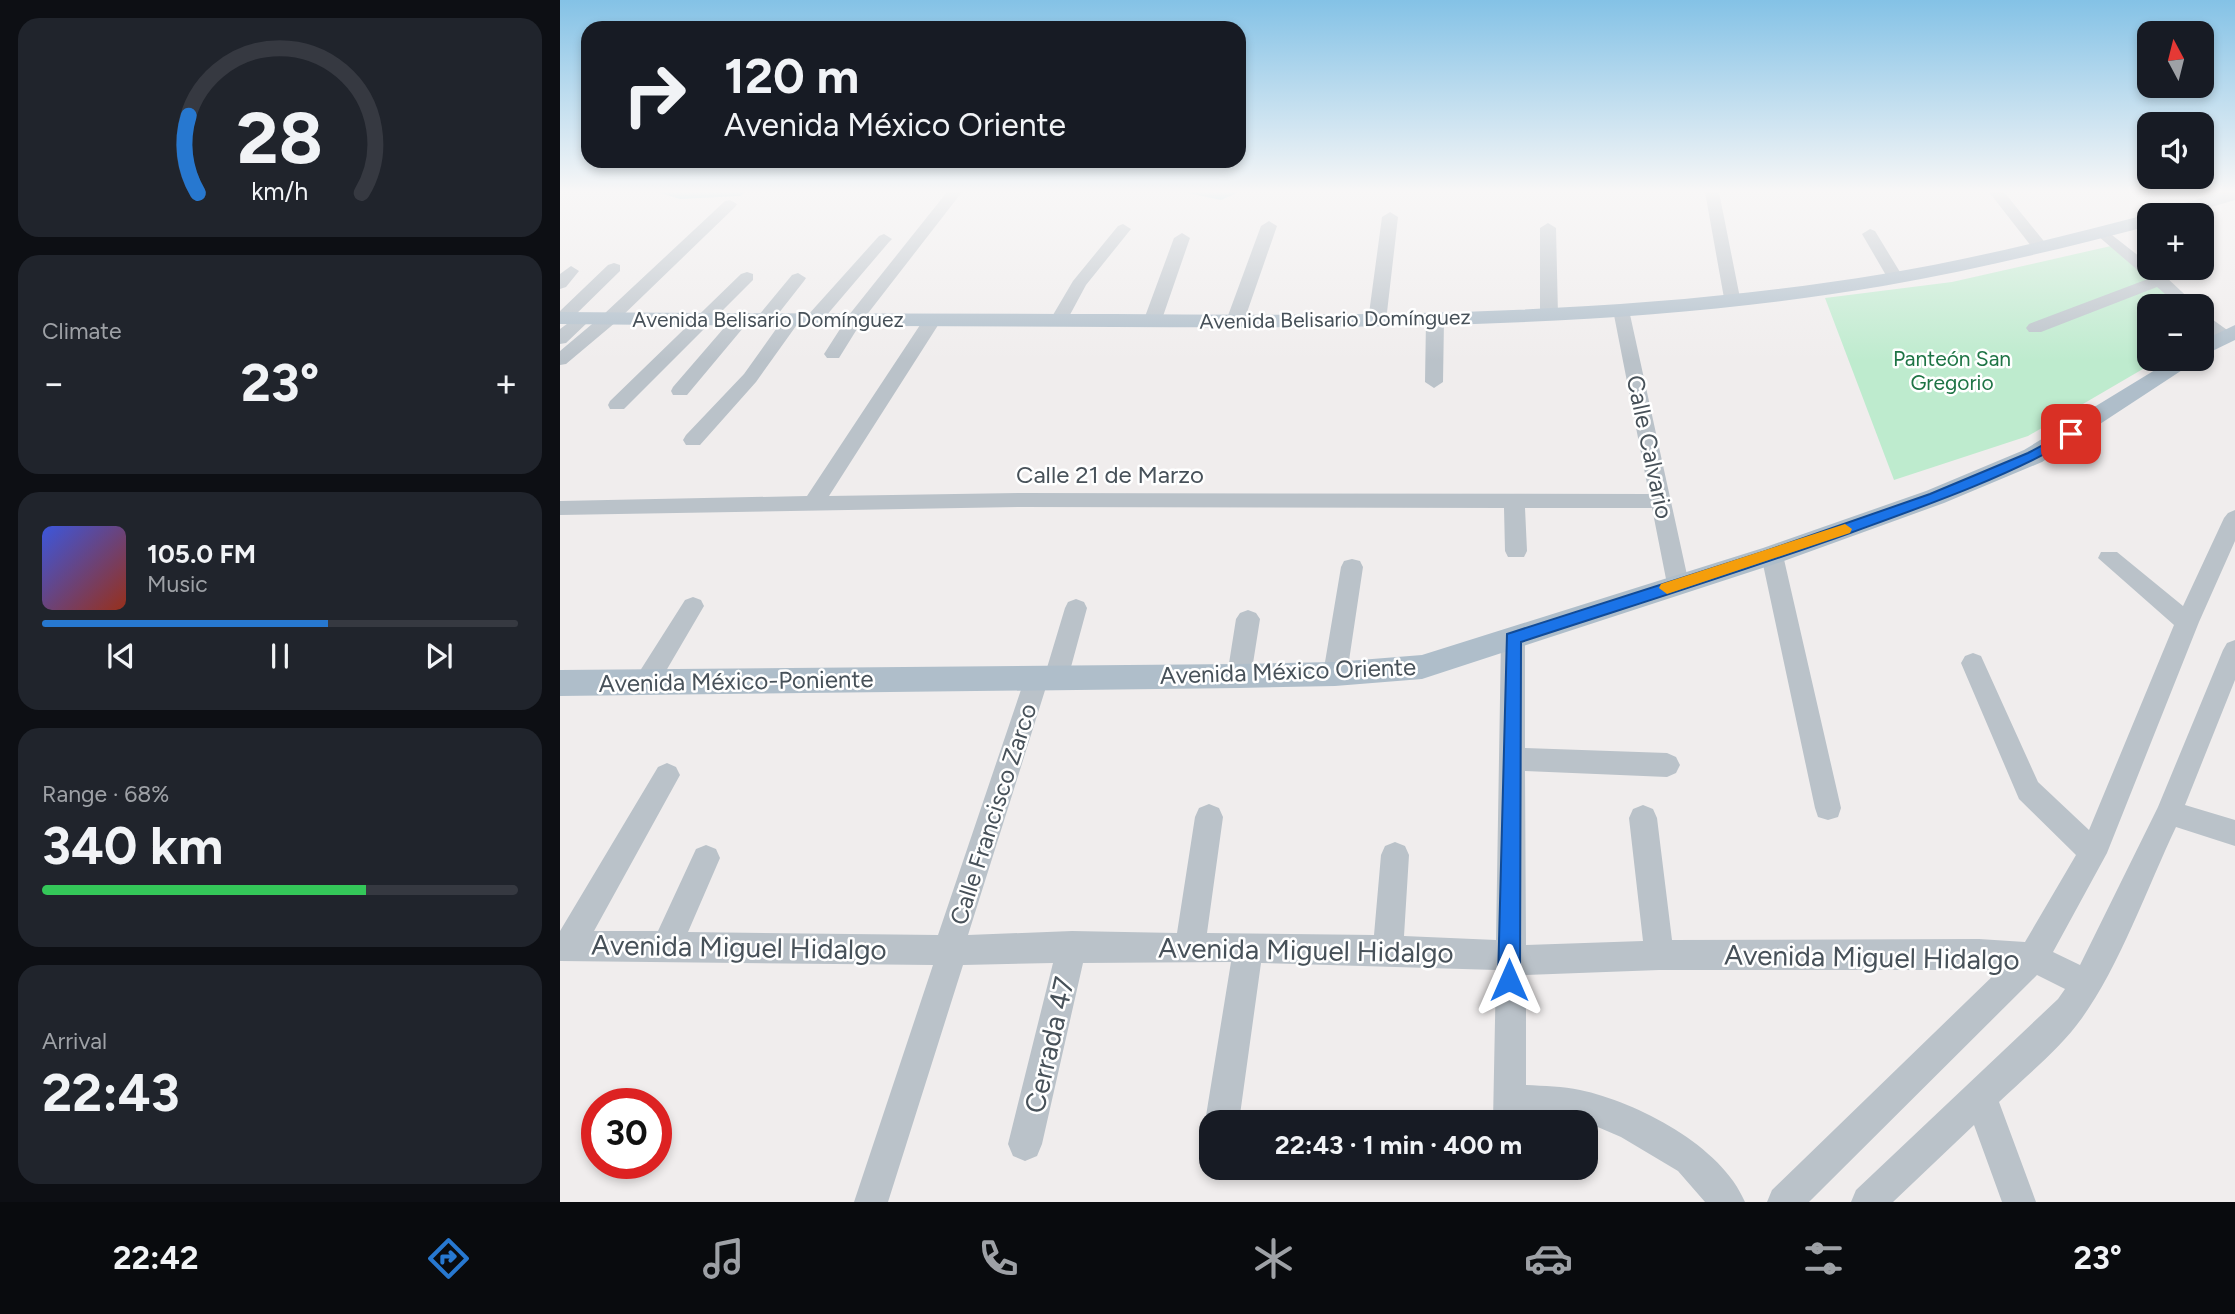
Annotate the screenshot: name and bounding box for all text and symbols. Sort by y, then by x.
north arrow [2137,21,2214,98]
map controls [2137,21,2214,371]
text: 120 m [724,46,859,105]
icon: right [609,49,700,140]
text: 28 [237,95,323,182]
text: Avenida México Oriente [724,106,1066,144]
button: sound [2137,112,2214,189]
text: km/h [251,176,309,206]
button: + [2137,203,2214,280]
button: − [2137,294,2214,371]
street label: Avenida Belisario Domínguez [1199,304,1471,334]
street label: Avenida Belisario Domínguez [632,307,904,332]
text: Climate [42,317,121,345]
park label: Panteón San Gregorio [1893,346,2011,395]
text: 23° [241,352,319,414]
text: − [42,360,66,406]
text: + [494,360,518,406]
street label: Calle Calvario [1621,373,1679,521]
pin [2041,404,2101,464]
icon: arrive [2052,415,2090,453]
street label: Calle 21 de Marzo [1016,460,1204,489]
text: 105.0 FM [147,538,256,570]
text: Music [147,570,208,598]
icon: previous [102,637,140,675]
icon: pause [261,637,299,675]
icon: next [420,637,458,675]
street label: Avenida México Oriente [1159,652,1417,690]
street label: Avenida México-Poniente [598,664,874,698]
street label: Calle Francisco Zarco [944,700,1042,928]
text: Range · 68% [42,780,169,808]
text: 340 km [42,815,223,877]
street label: Avenida Miguel Hidalgo [591,927,887,967]
street label: Avenida Miguel Hidalgo [1158,930,1454,970]
street label: Avenida Miguel Hidalgo [1724,937,2020,977]
position arrow [1472,943,1546,1017]
street label: Cerrada 47 [1017,974,1081,1116]
text: Arrival [42,1027,107,1055]
text: 22:43 [42,1062,180,1124]
speed limit sign: 30 [581,1088,672,1179]
text: 22:43 · 1 min · 400 m [1275,1129,1522,1161]
icon: directions [424,1234,473,1283]
icon: music [699,1234,748,1283]
icon: phone [974,1234,1023,1283]
icon: climate [1249,1234,1298,1283]
icon: car [1524,1234,1573,1283]
icon: filters [1799,1234,1848,1283]
text: 22:42 [113,1239,198,1277]
text: 23° [2074,1239,2122,1277]

